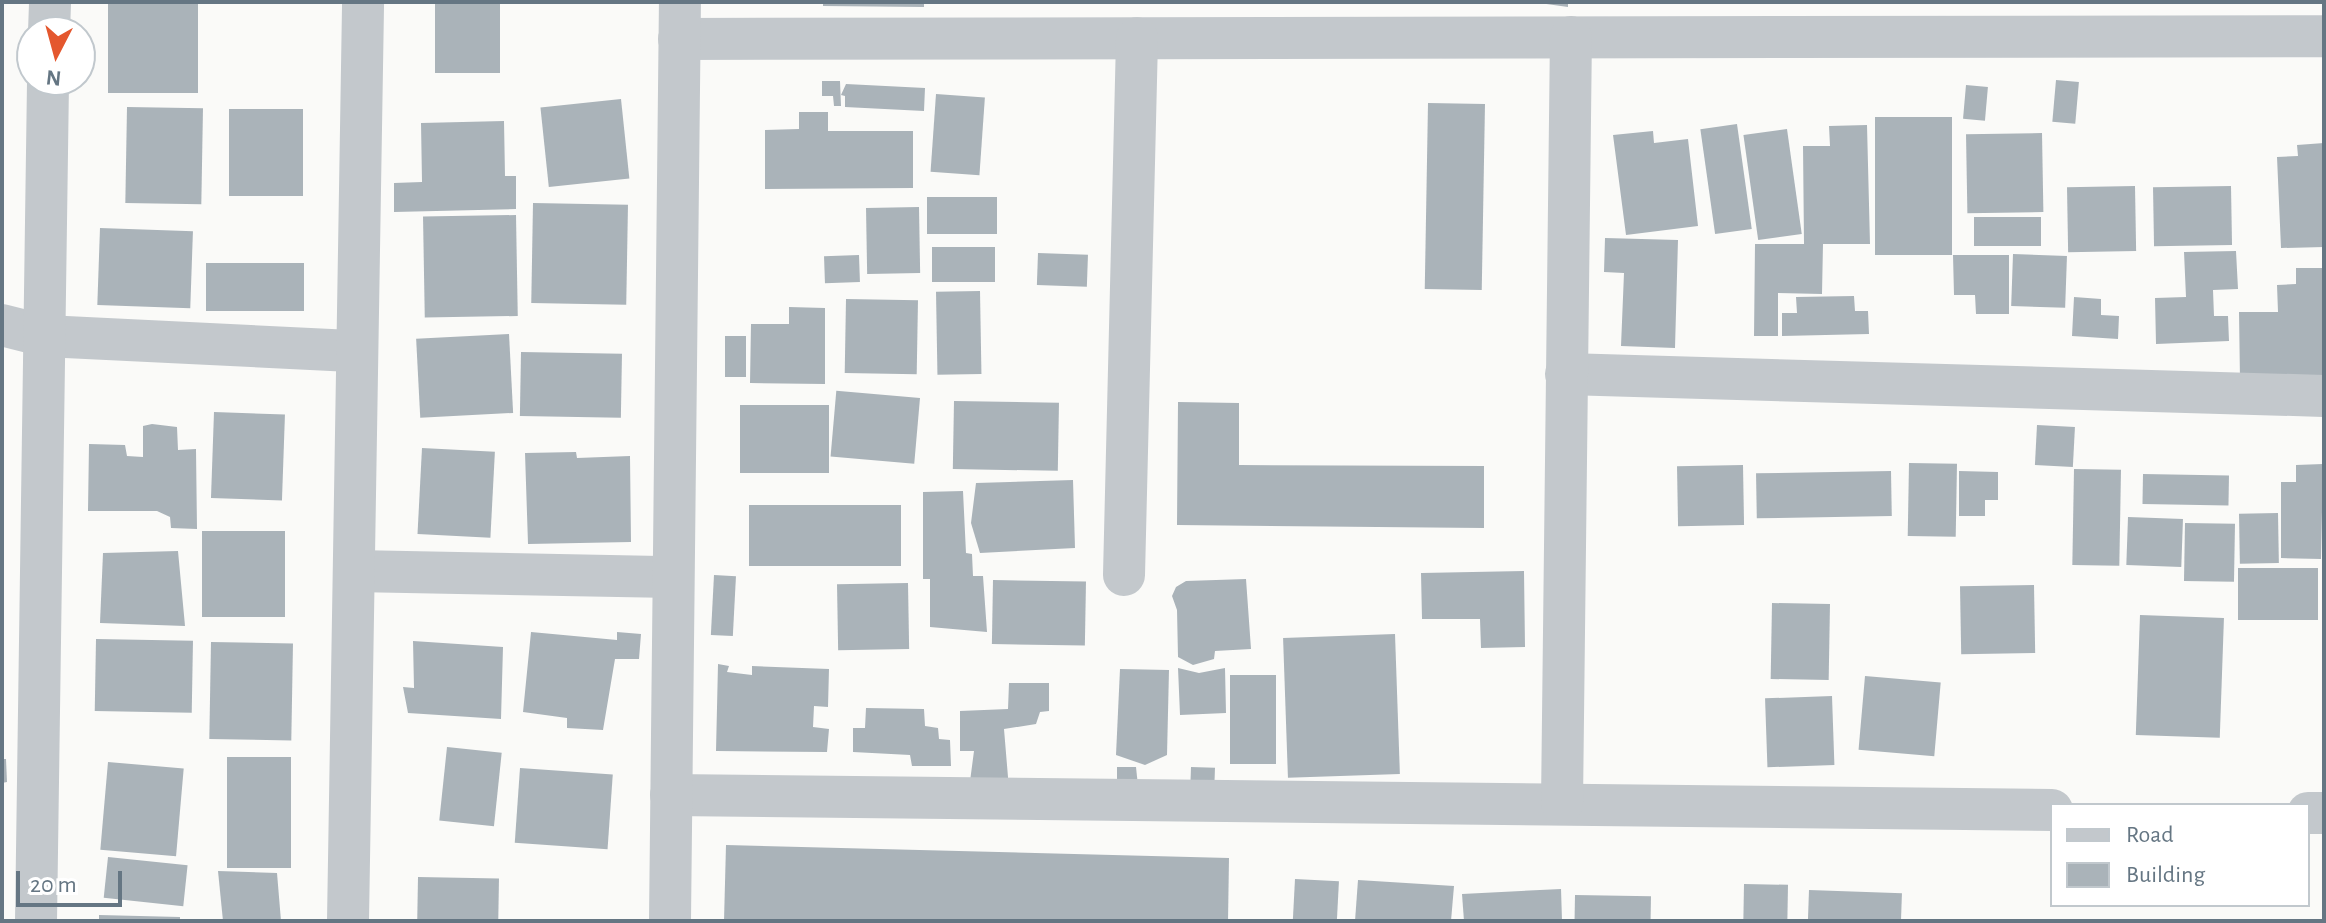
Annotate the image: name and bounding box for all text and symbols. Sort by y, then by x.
north arrow [16,16,96,96]
text: N [45,66,62,90]
legend [2050,803,2310,907]
text: Road [2126,823,2174,847]
scale bar [20,855,126,905]
text: Building [2126,863,2205,887]
text: 20 m [30,873,77,897]

